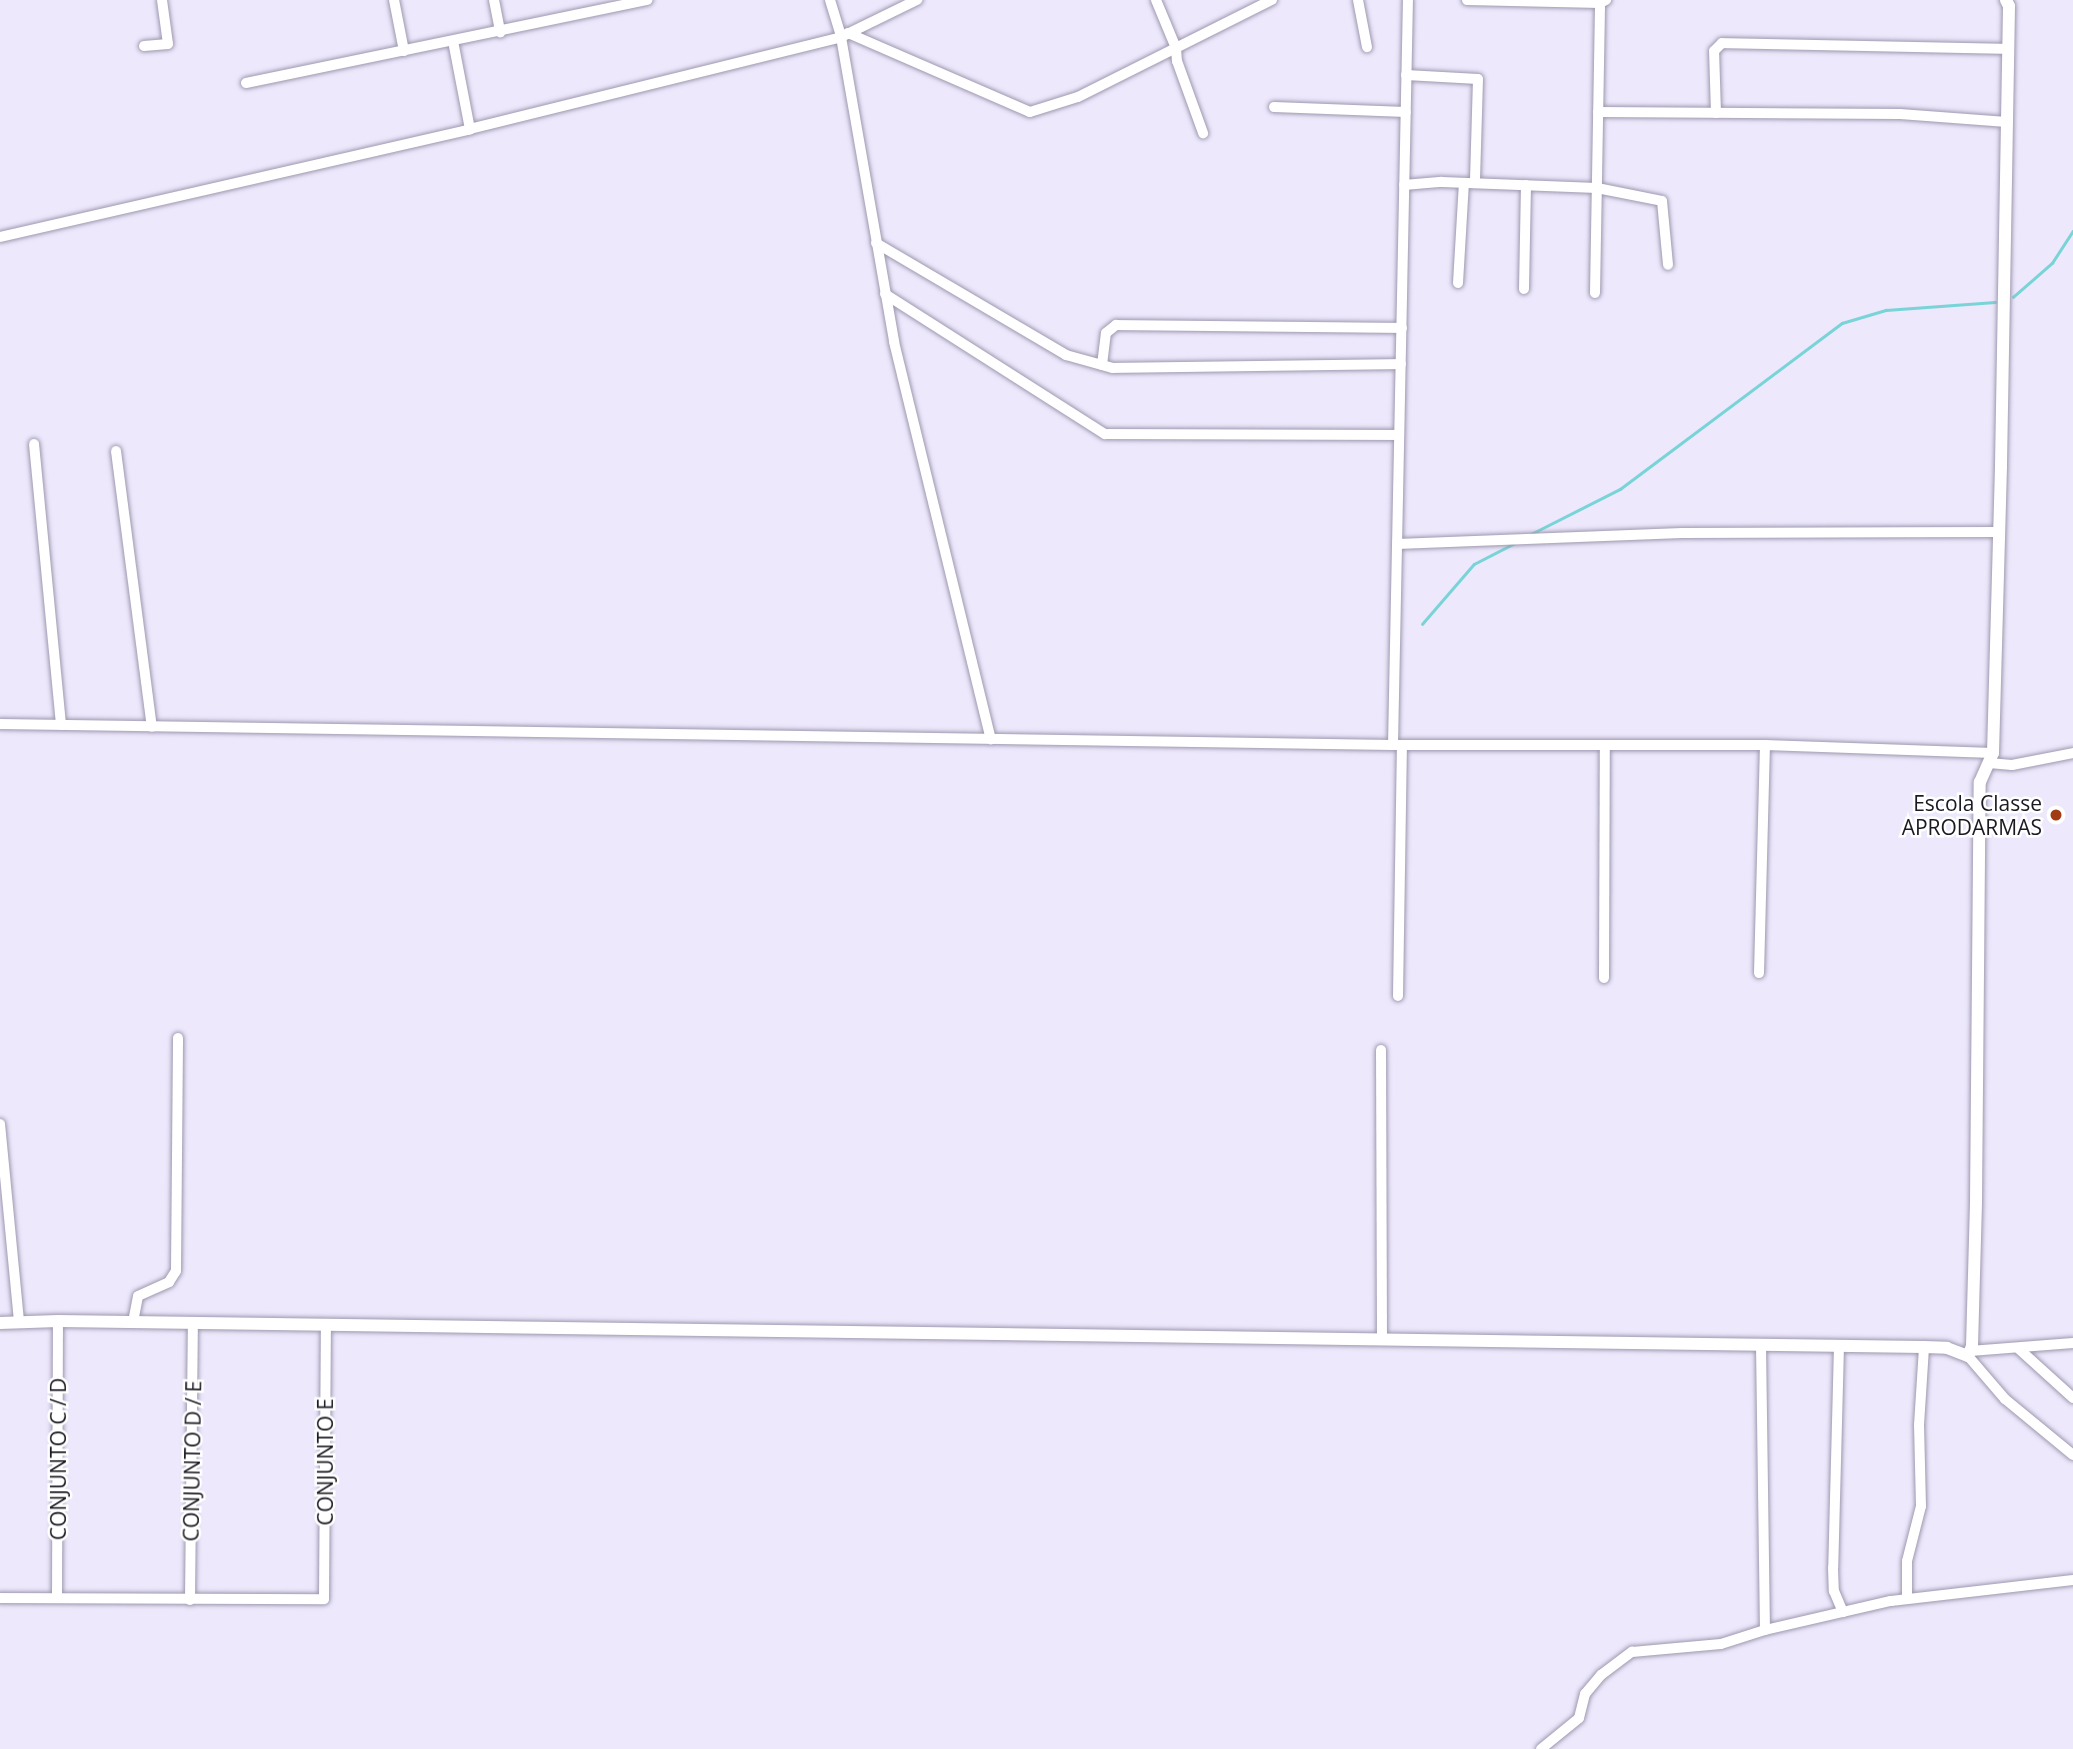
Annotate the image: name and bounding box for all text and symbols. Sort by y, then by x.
place label: Escola Classe APRODARMAS [1902,790,2042,840]
marker: Escola Classe APRODARMAS [2048,807,2064,823]
street label: CONJUNTO C / D [45,1378,71,1540]
street label: CONJUNTO D / E [178,1380,206,1542]
street label: CONJUNTO E [312,1398,338,1526]

